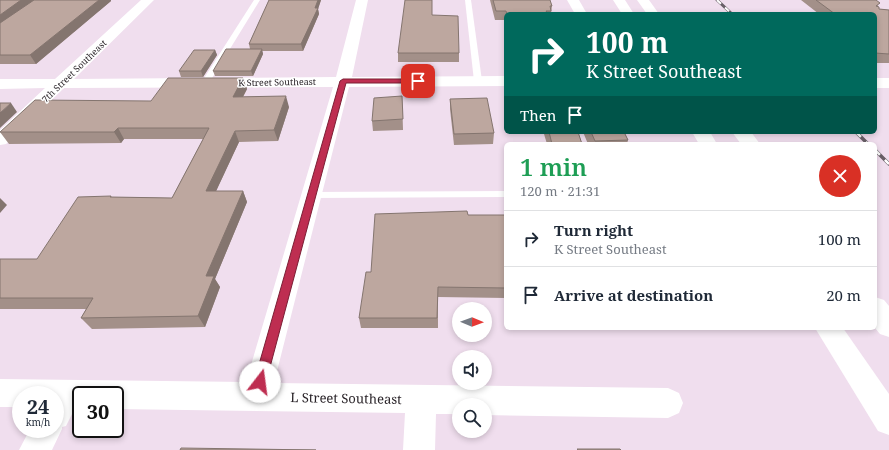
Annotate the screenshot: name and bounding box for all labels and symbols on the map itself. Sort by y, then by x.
street label: 7th Street Southeast [39,37,109,105]
pin [401,64,435,98]
street label: K Street Southeast [238,75,316,89]
north arrow [452,302,492,342]
position arrow [239,361,281,403]
speed limit sign: 30 [72,386,124,438]
street label: L Street Southeast [290,388,402,408]

